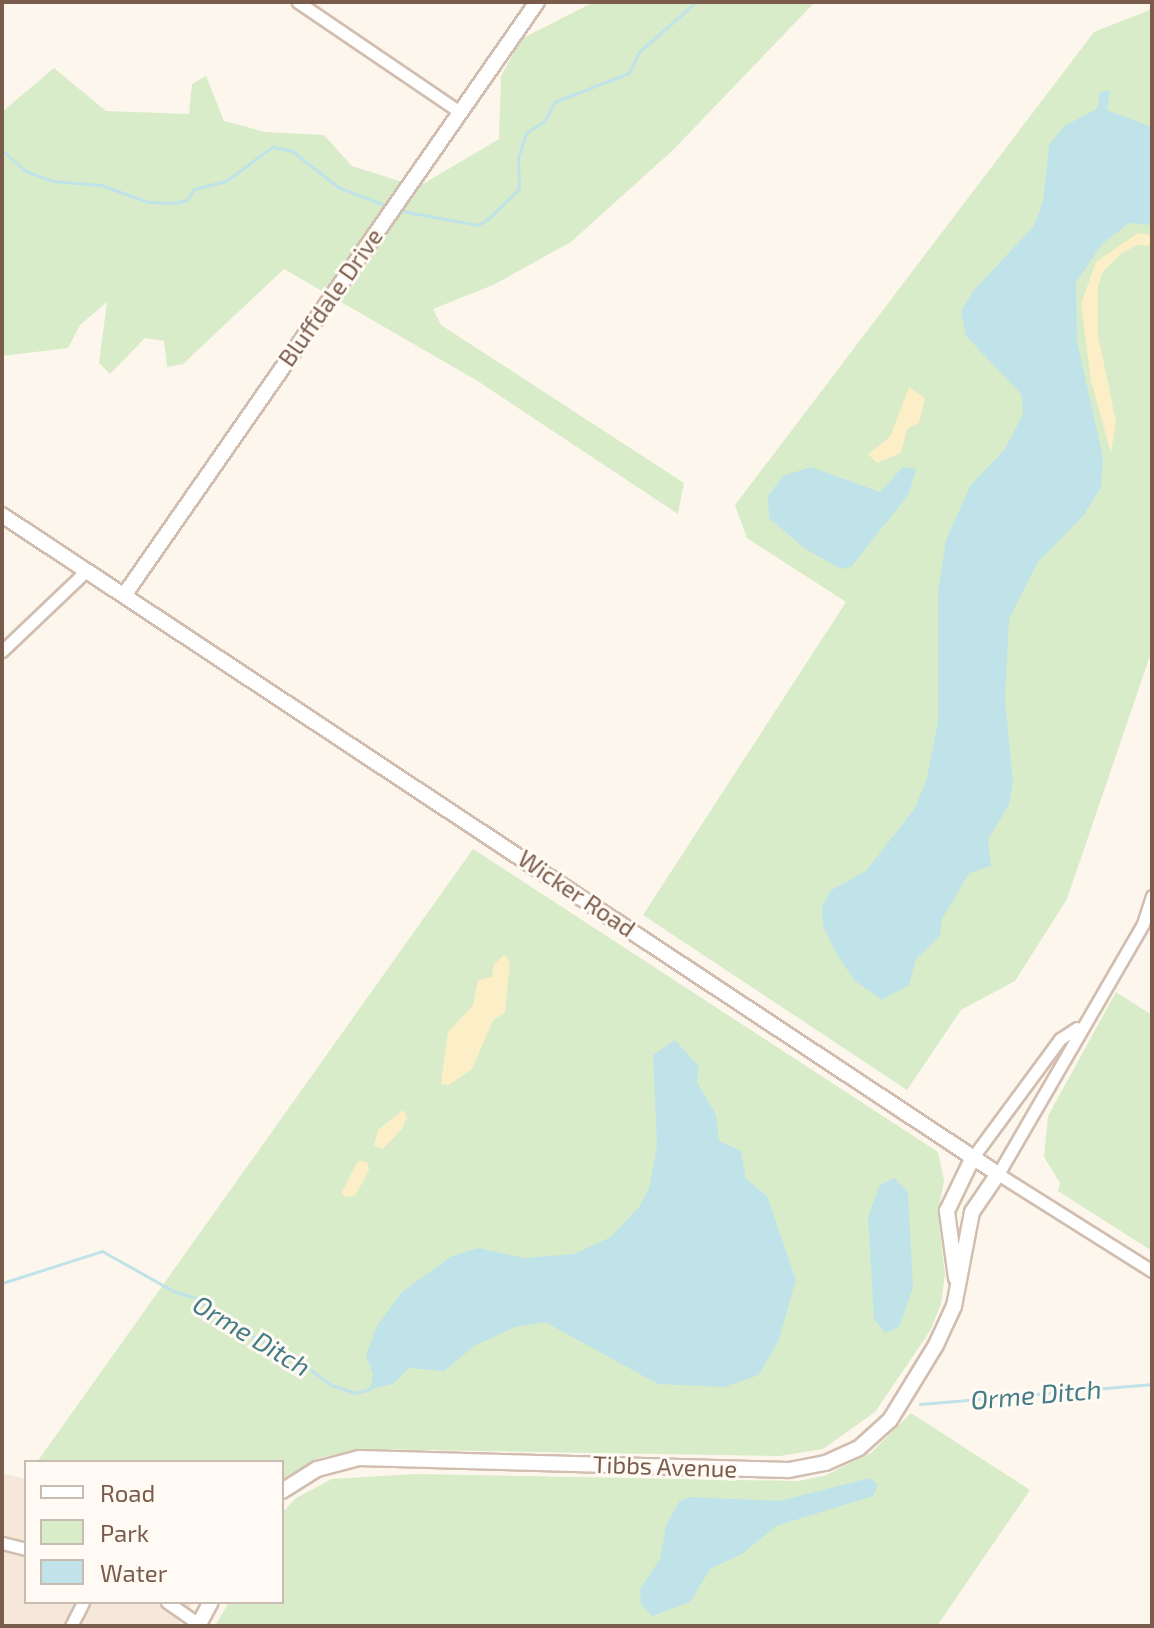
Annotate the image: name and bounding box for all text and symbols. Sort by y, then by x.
street label: Bluffdale Drive [272,222,388,372]
street label: Wicker Road [513,843,641,943]
water label: Orme Ditch [188,1288,316,1382]
water label: Orme Ditch [969,1373,1103,1415]
street label: Tibbs Avenue [592,1449,738,1483]
legend [24,1460,284,1604]
text: Road [100,1478,155,1507]
text: Park [100,1518,149,1547]
text: Water [100,1558,167,1587]

